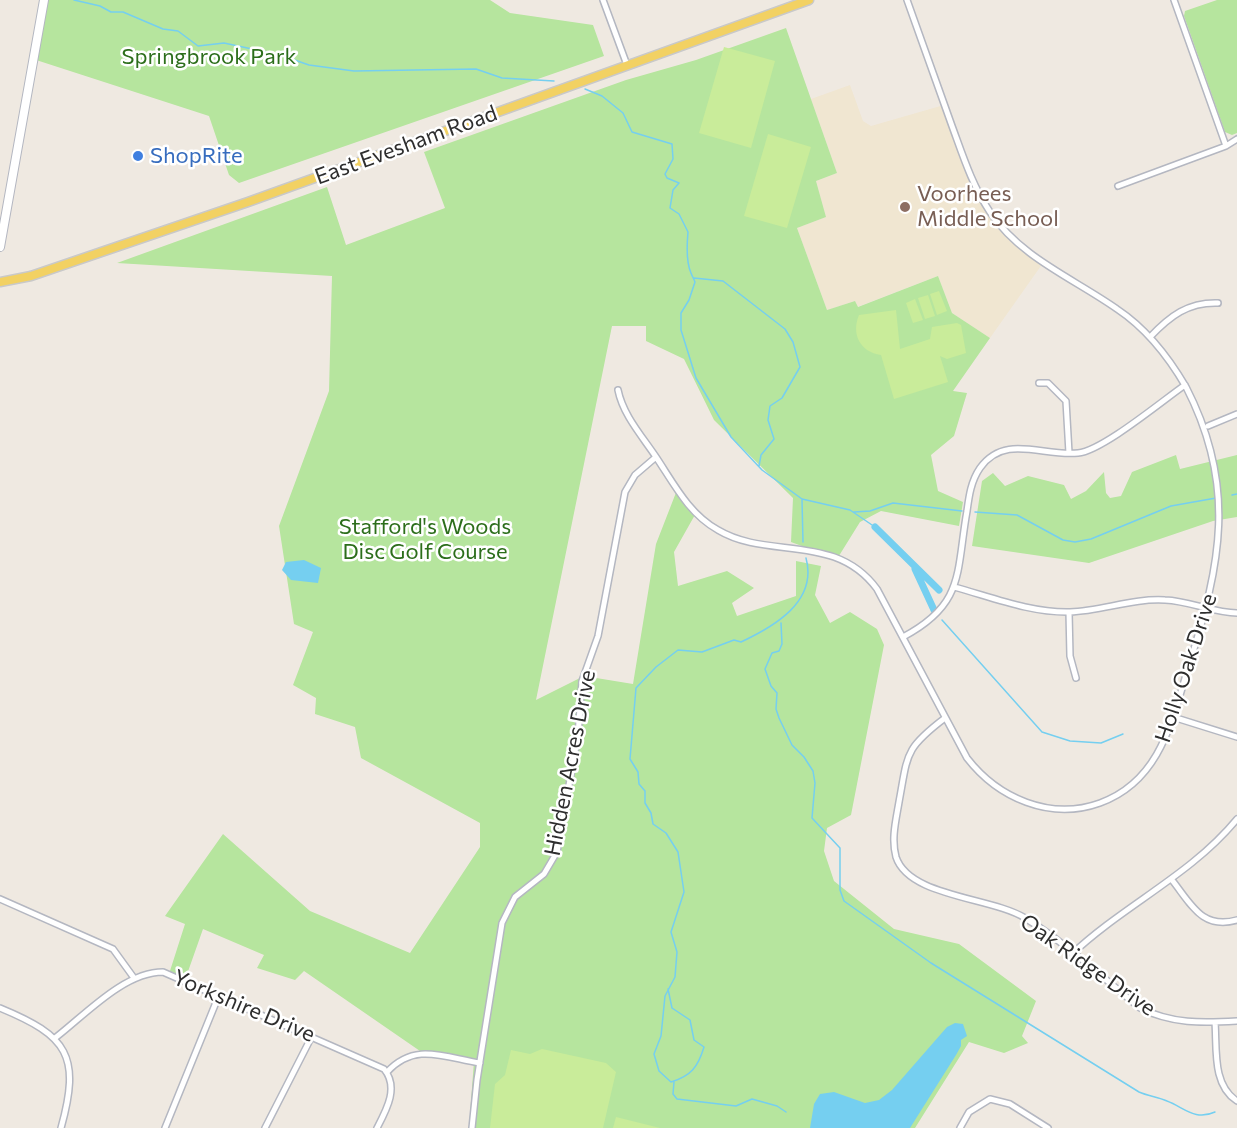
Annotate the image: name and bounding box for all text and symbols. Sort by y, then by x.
park label: Springbrook Park [122,44,296,70]
street label: East Evesham Road [311,100,501,190]
place label: ShopRite [150,143,243,169]
marker: ShopRite [131,149,145,163]
place label: Voorhees Middle School [917,181,1059,232]
marker: Voorhees Middle School [898,200,912,214]
park label: Stafford's Woods Disc Golf Course [339,514,511,566]
street label: Holly Oak Drive [1149,590,1223,746]
street label: Hidden Acres Drive [539,668,601,858]
street label: Oak Ridge Drive [1015,908,1161,1022]
street label: Yorkshire Drive [169,964,319,1048]

